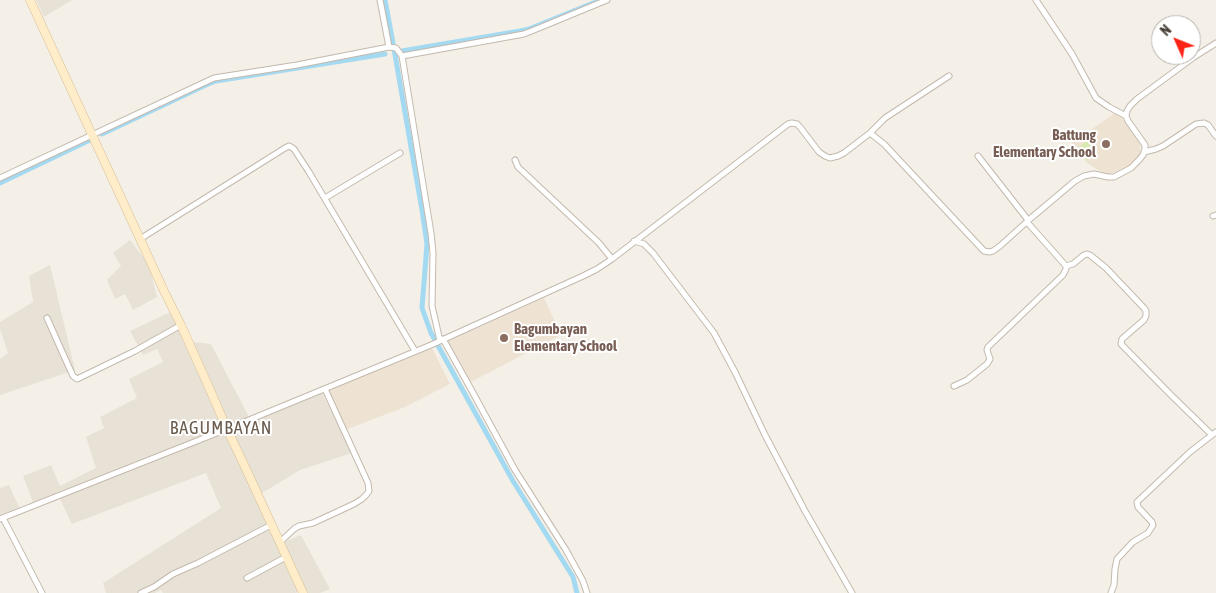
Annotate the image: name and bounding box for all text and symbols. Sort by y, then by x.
north arrow [1151,15,1201,65]
text: N [1157,22,1175,39]
place label: Battung Elementary School [993,126,1096,161]
marker: Battung Elementary School [1100,138,1112,150]
place label: Bagumbayan Elementary School [514,320,617,355]
marker: Bagumbayan Elementary School [498,332,510,344]
district label: BAGUMBAYAN [168,417,274,439]

